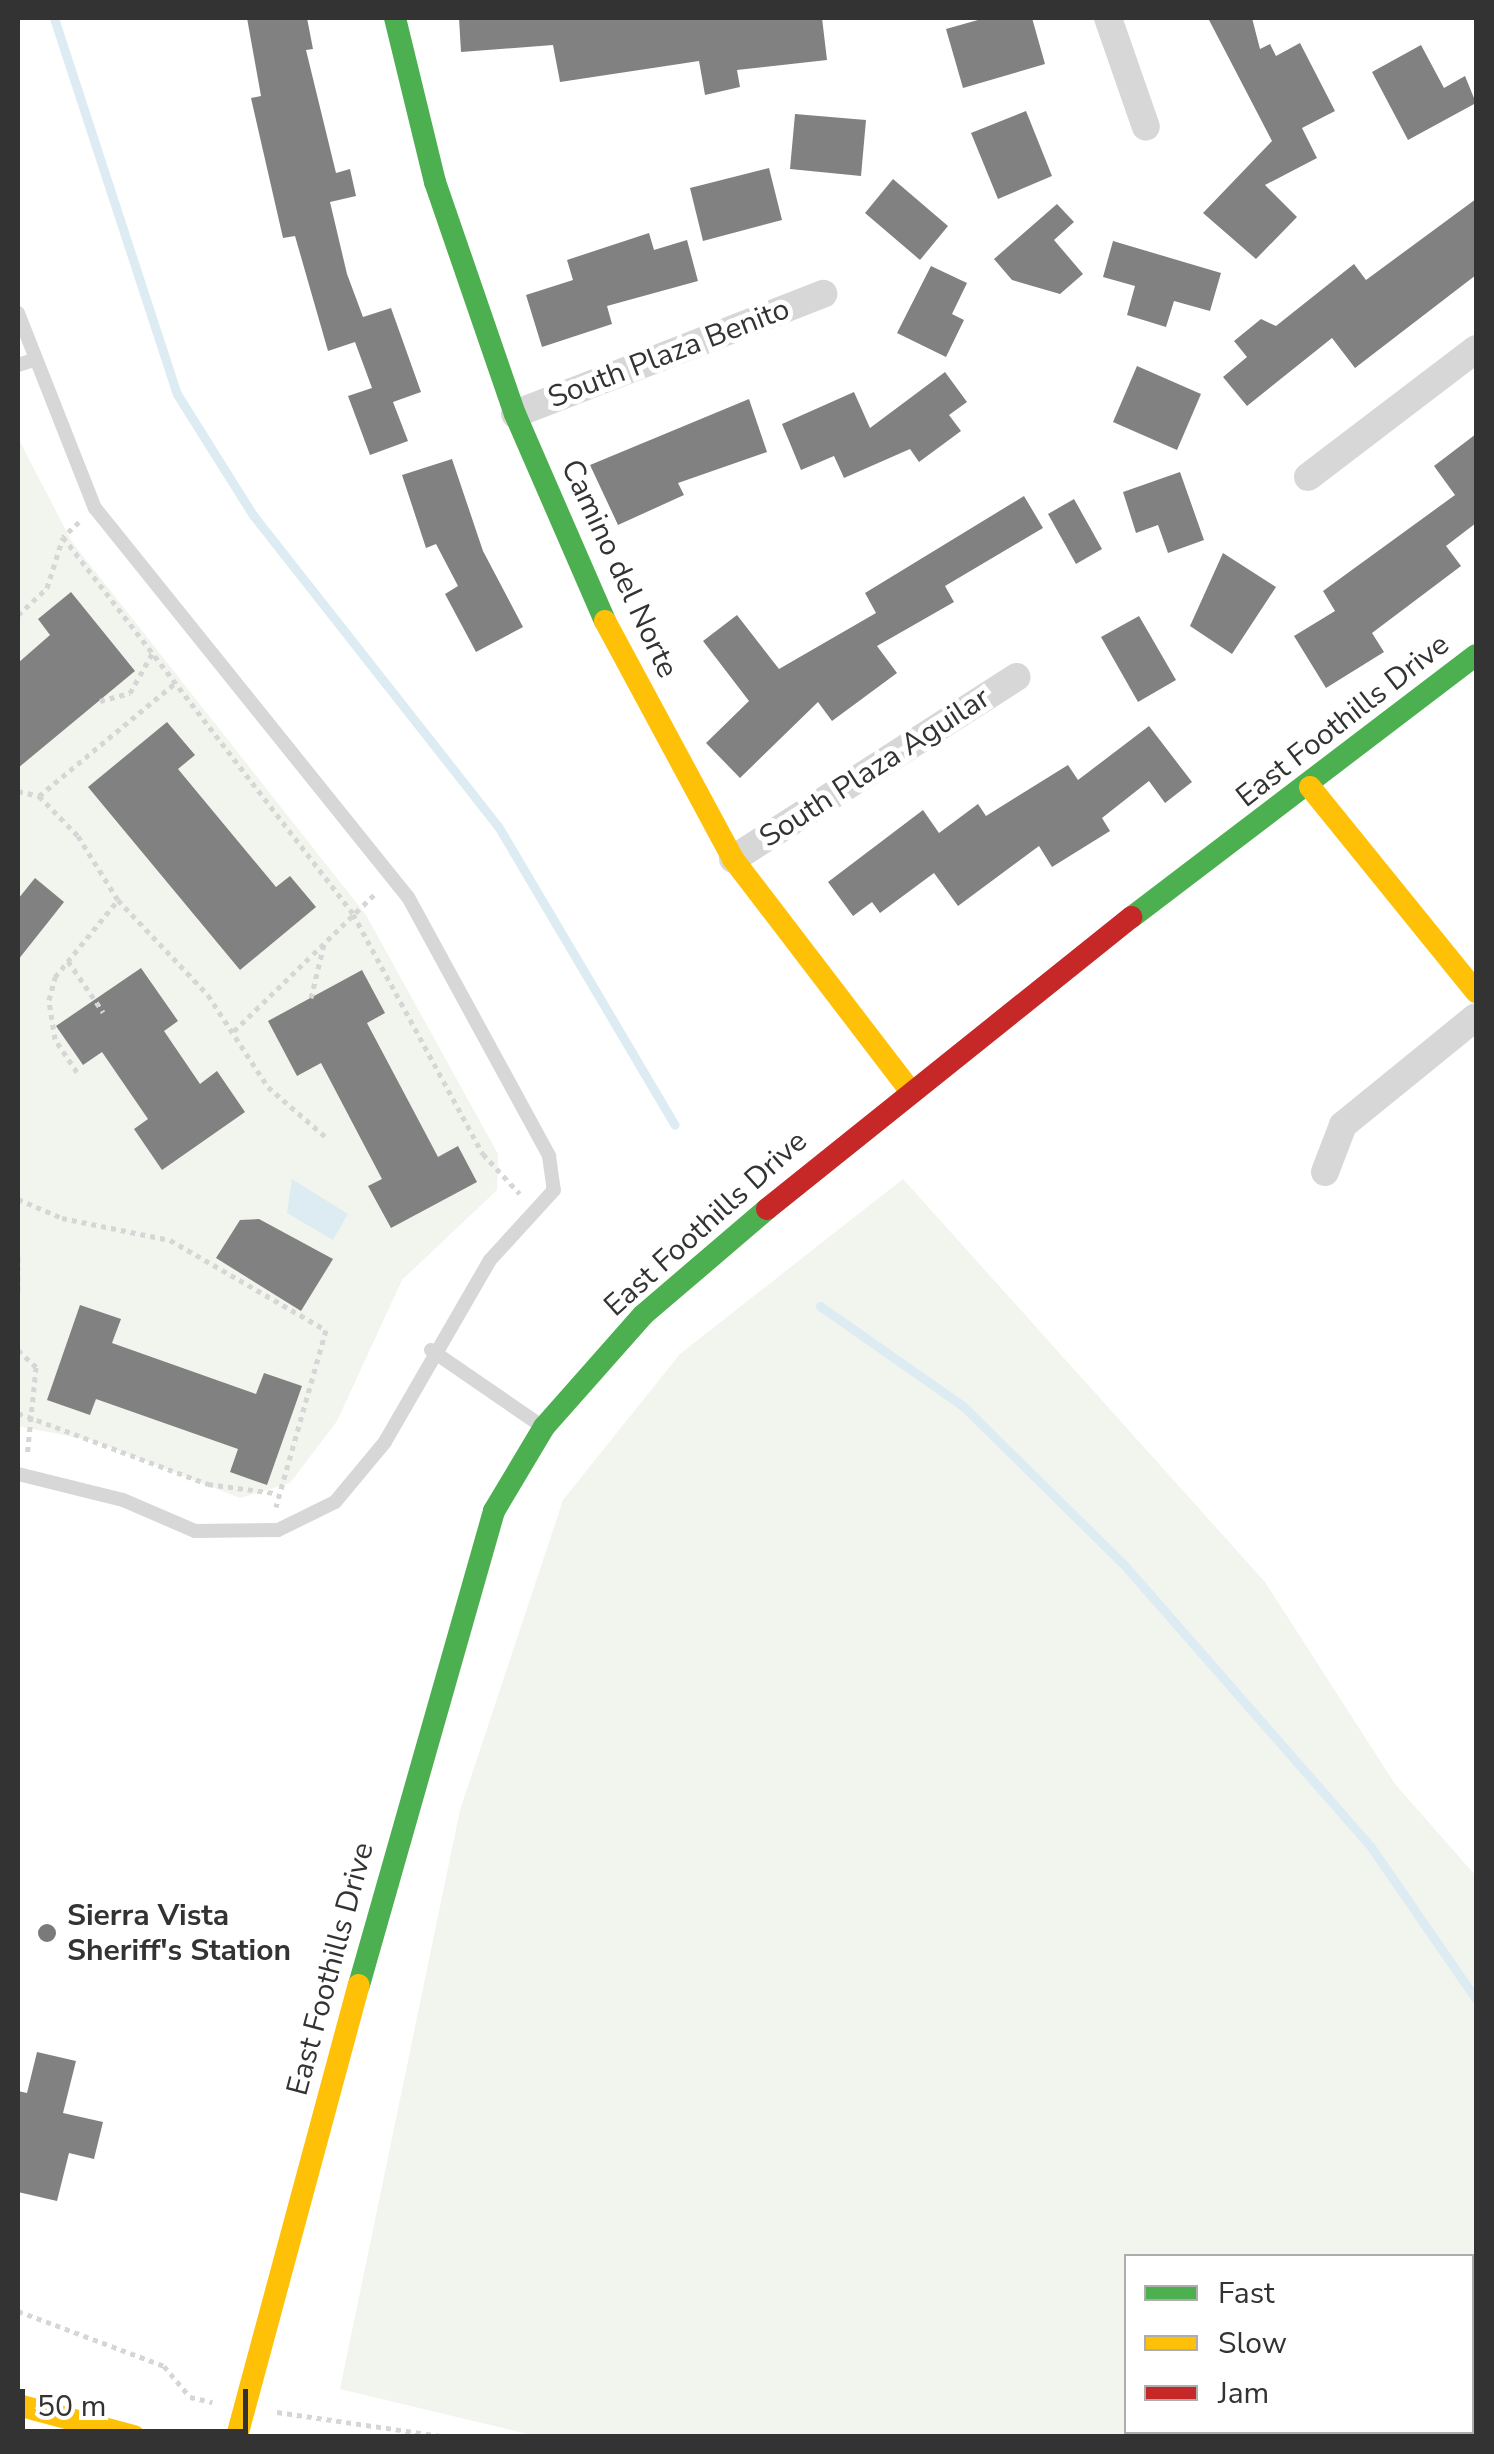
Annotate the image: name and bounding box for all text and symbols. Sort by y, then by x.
street label: South Plaza Benito [543,291,795,417]
street label: Camino del Norte [553,454,685,684]
street label: East Foothills Drive [1229,627,1457,815]
street label: South Plaza Aguilar [753,680,997,856]
street label: East Foothills Drive [597,1124,815,1324]
street label: East Foothills Drive [280,1839,382,2099]
place label: Sierra Vista Sheriff's Station [67,1898,291,1968]
marker: Sierra Vista Sheriff's Station [36,1922,58,1944]
legend [1124,2254,1474,2434]
text: Fast [1218,2273,1275,2314]
text: Slow [1218,2323,1287,2364]
scale bar [25,2369,252,2431]
text: Jam [1218,2373,1269,2414]
text: 50 m [37,2386,106,2427]

